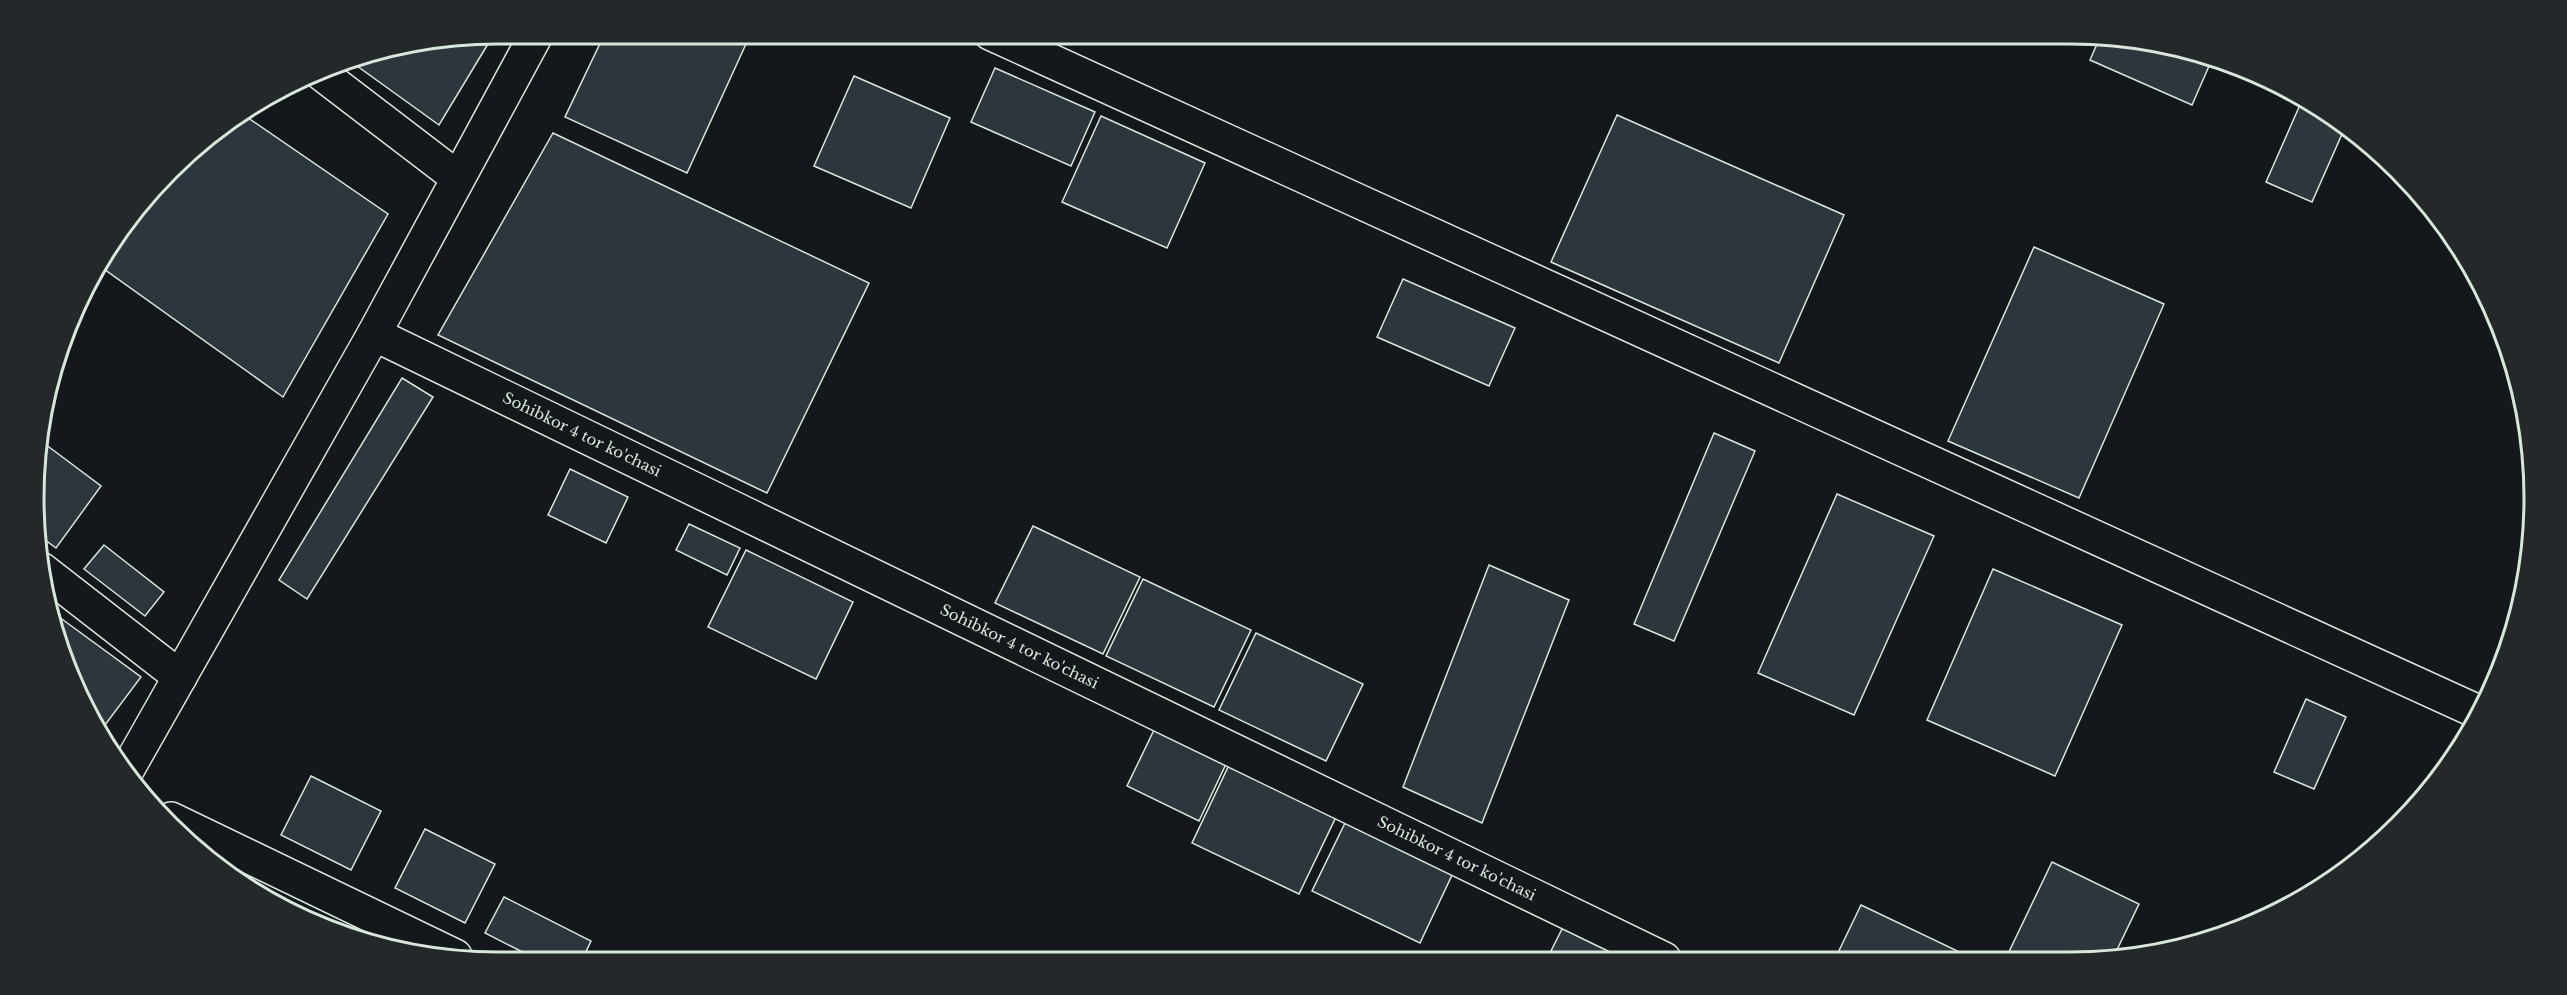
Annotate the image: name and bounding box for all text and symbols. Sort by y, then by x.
street label: Sohibkor 4 tor ko'chasi [500,388,664,481]
street label: Sohibkor 4 tor ko'chasi [937,600,1102,693]
street label: Sohibkor 4 tor ko'chasi [1375,812,1539,905]

